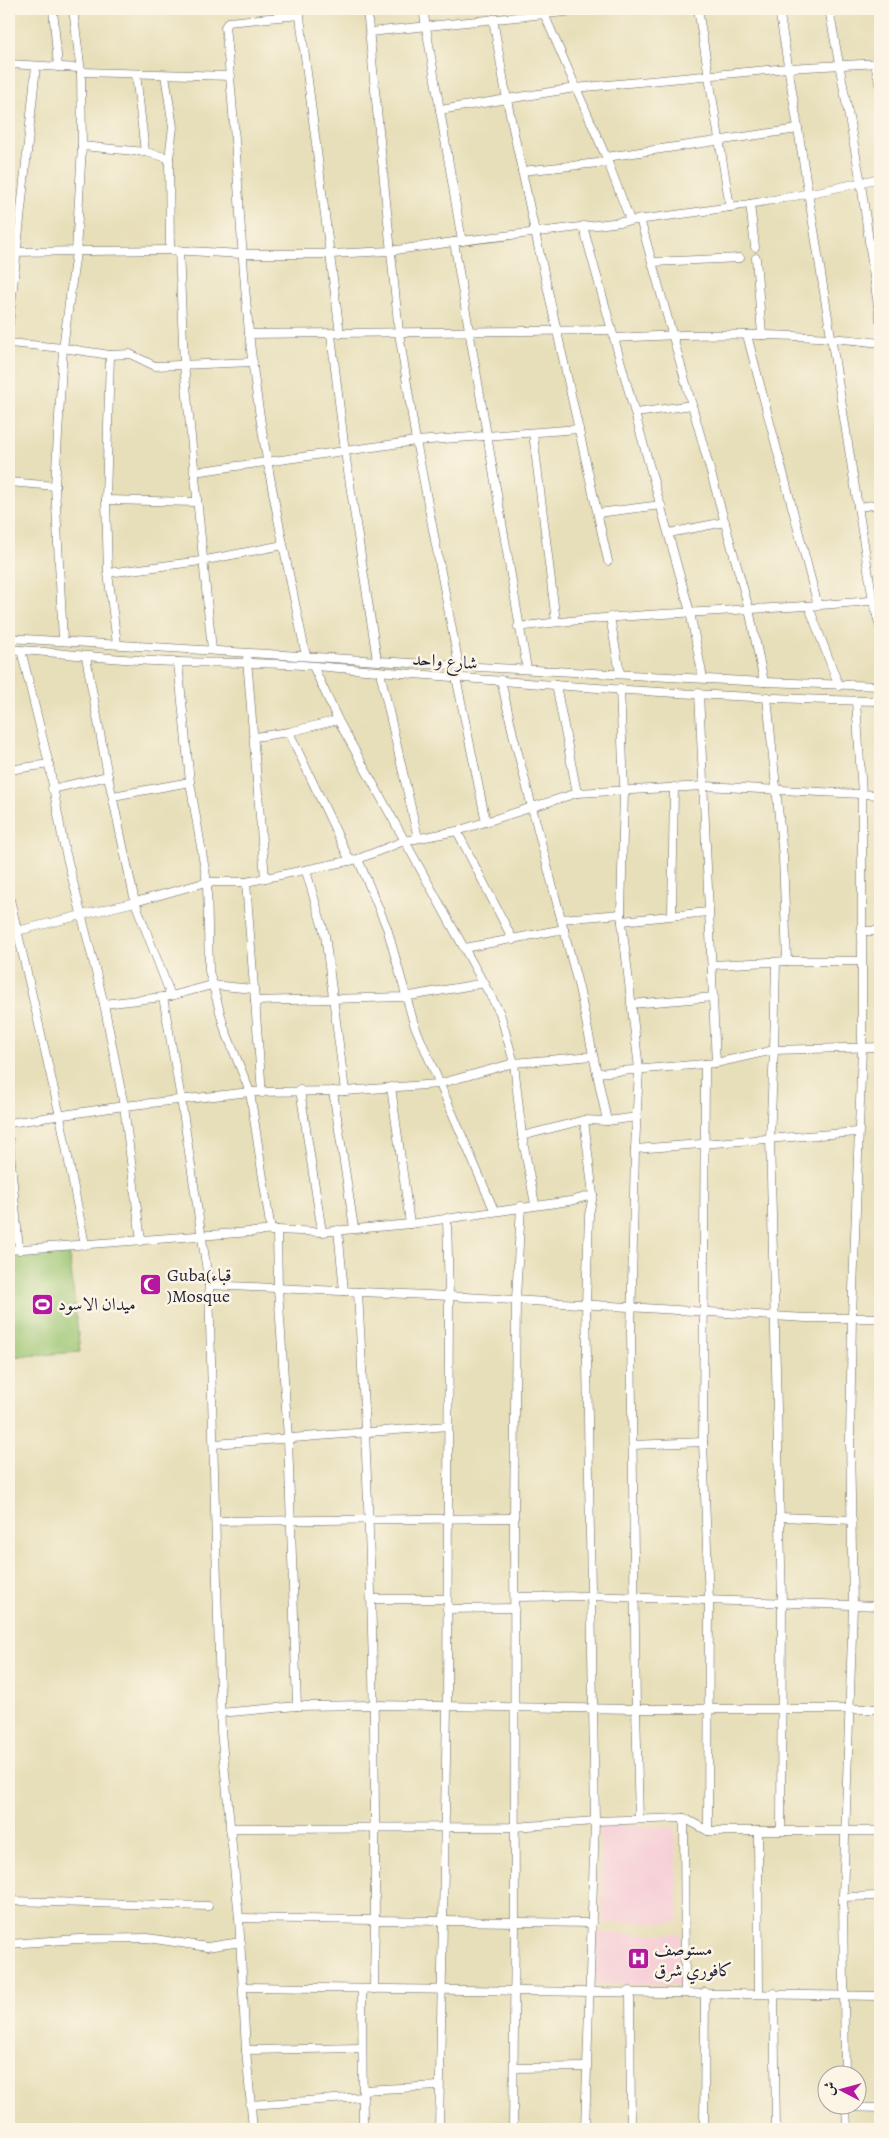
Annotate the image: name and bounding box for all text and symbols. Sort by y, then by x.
street label: شارع واحد [411,647,478,678]
place label: Guba(قباء )Mosque [167,1263,232,1308]
mosque icon: Guba(قباء )Mosque [139,1273,163,1297]
sports icon: ميدان الاسود [30,1292,54,1316]
place label: ميدان الاسود [58,1292,136,1316]
place label: مستوصف كافوري شرق [654,1937,732,1985]
hospital icon: مستوصف كافوري شرق [626,1947,650,1971]
north arrow [816,2066,866,2116]
text: ش [819,2081,840,2097]

